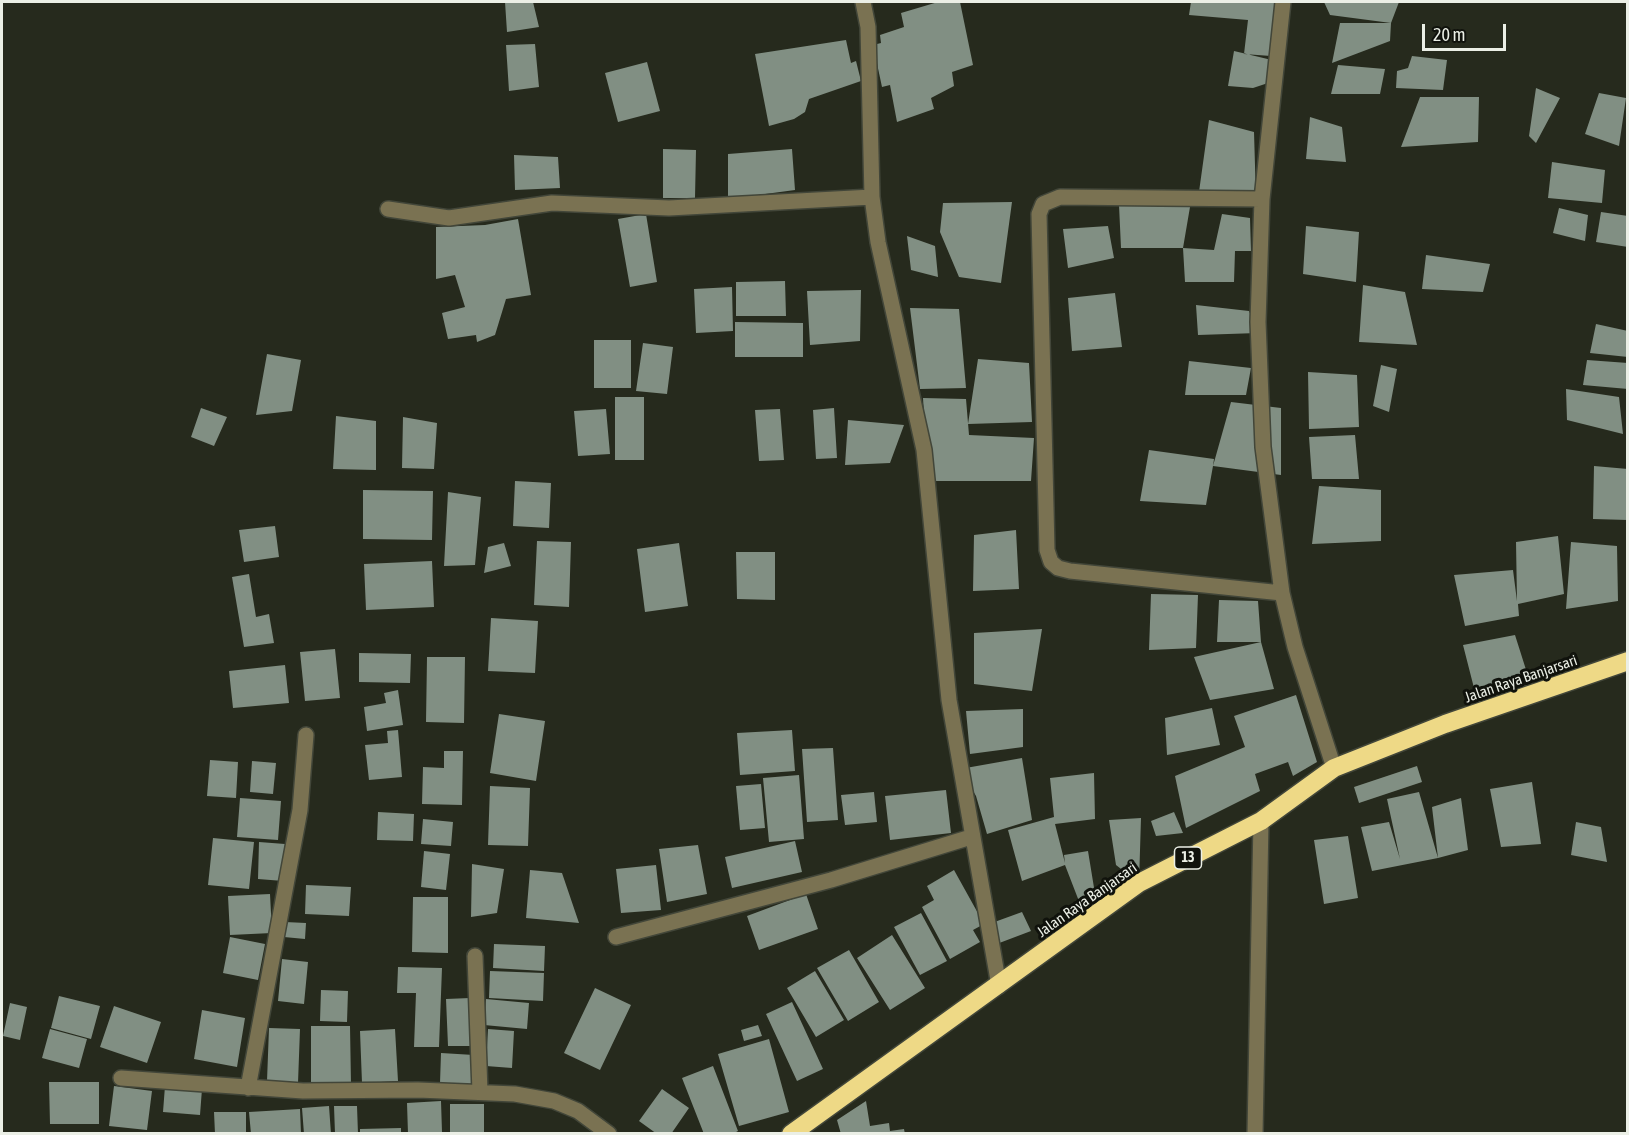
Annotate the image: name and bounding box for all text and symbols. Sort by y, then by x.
scale bar [1425,12,1509,50]
text: 20 m [1433,24,1465,45]
street label: Jalan Raya Banjarsari [1462,651,1580,707]
road number: 13 [1174,847,1202,869]
street label: Jalan Raya Banjarsari [1034,859,1140,941]

